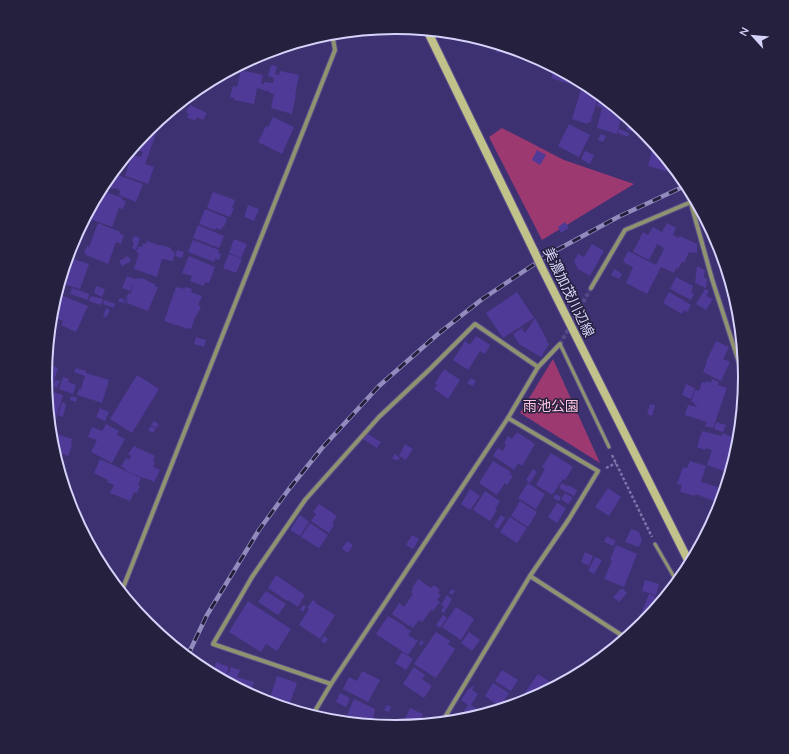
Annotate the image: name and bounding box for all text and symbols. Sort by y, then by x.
north arrow [733,16,773,56]
text: N [736,25,752,38]
street label: 美濃加茂川辺線 [539,244,599,340]
park label: 雨池公園 [523,397,579,415]

